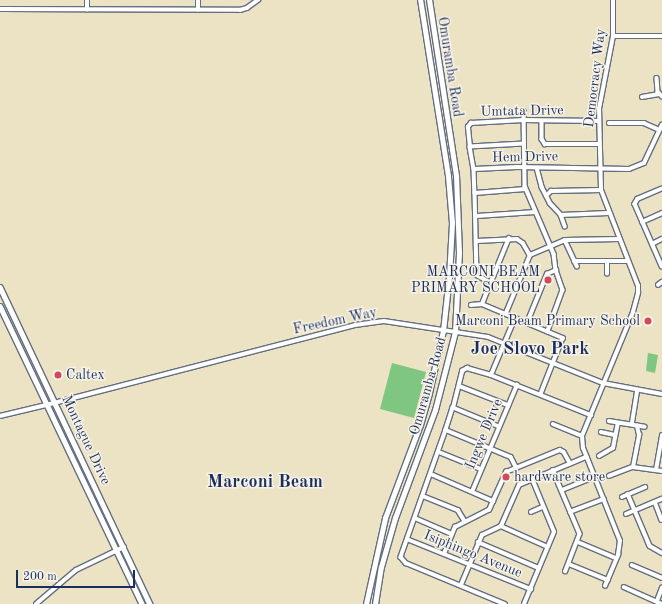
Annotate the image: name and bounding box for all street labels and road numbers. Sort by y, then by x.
street label: Omuramba Road [434,16,466,118]
street label: Democracy Way [581,28,609,128]
street label: Umtata Drive [480,102,564,120]
street label: Hem Drive [492,148,558,166]
street label: Freedom Way [292,304,378,338]
street label: Omuramba Road [406,335,450,437]
street label: Montague Drive [58,392,114,488]
street label: Ingwe Drive [462,396,506,472]
street label: Isiphingo Avenue [421,527,525,581]

